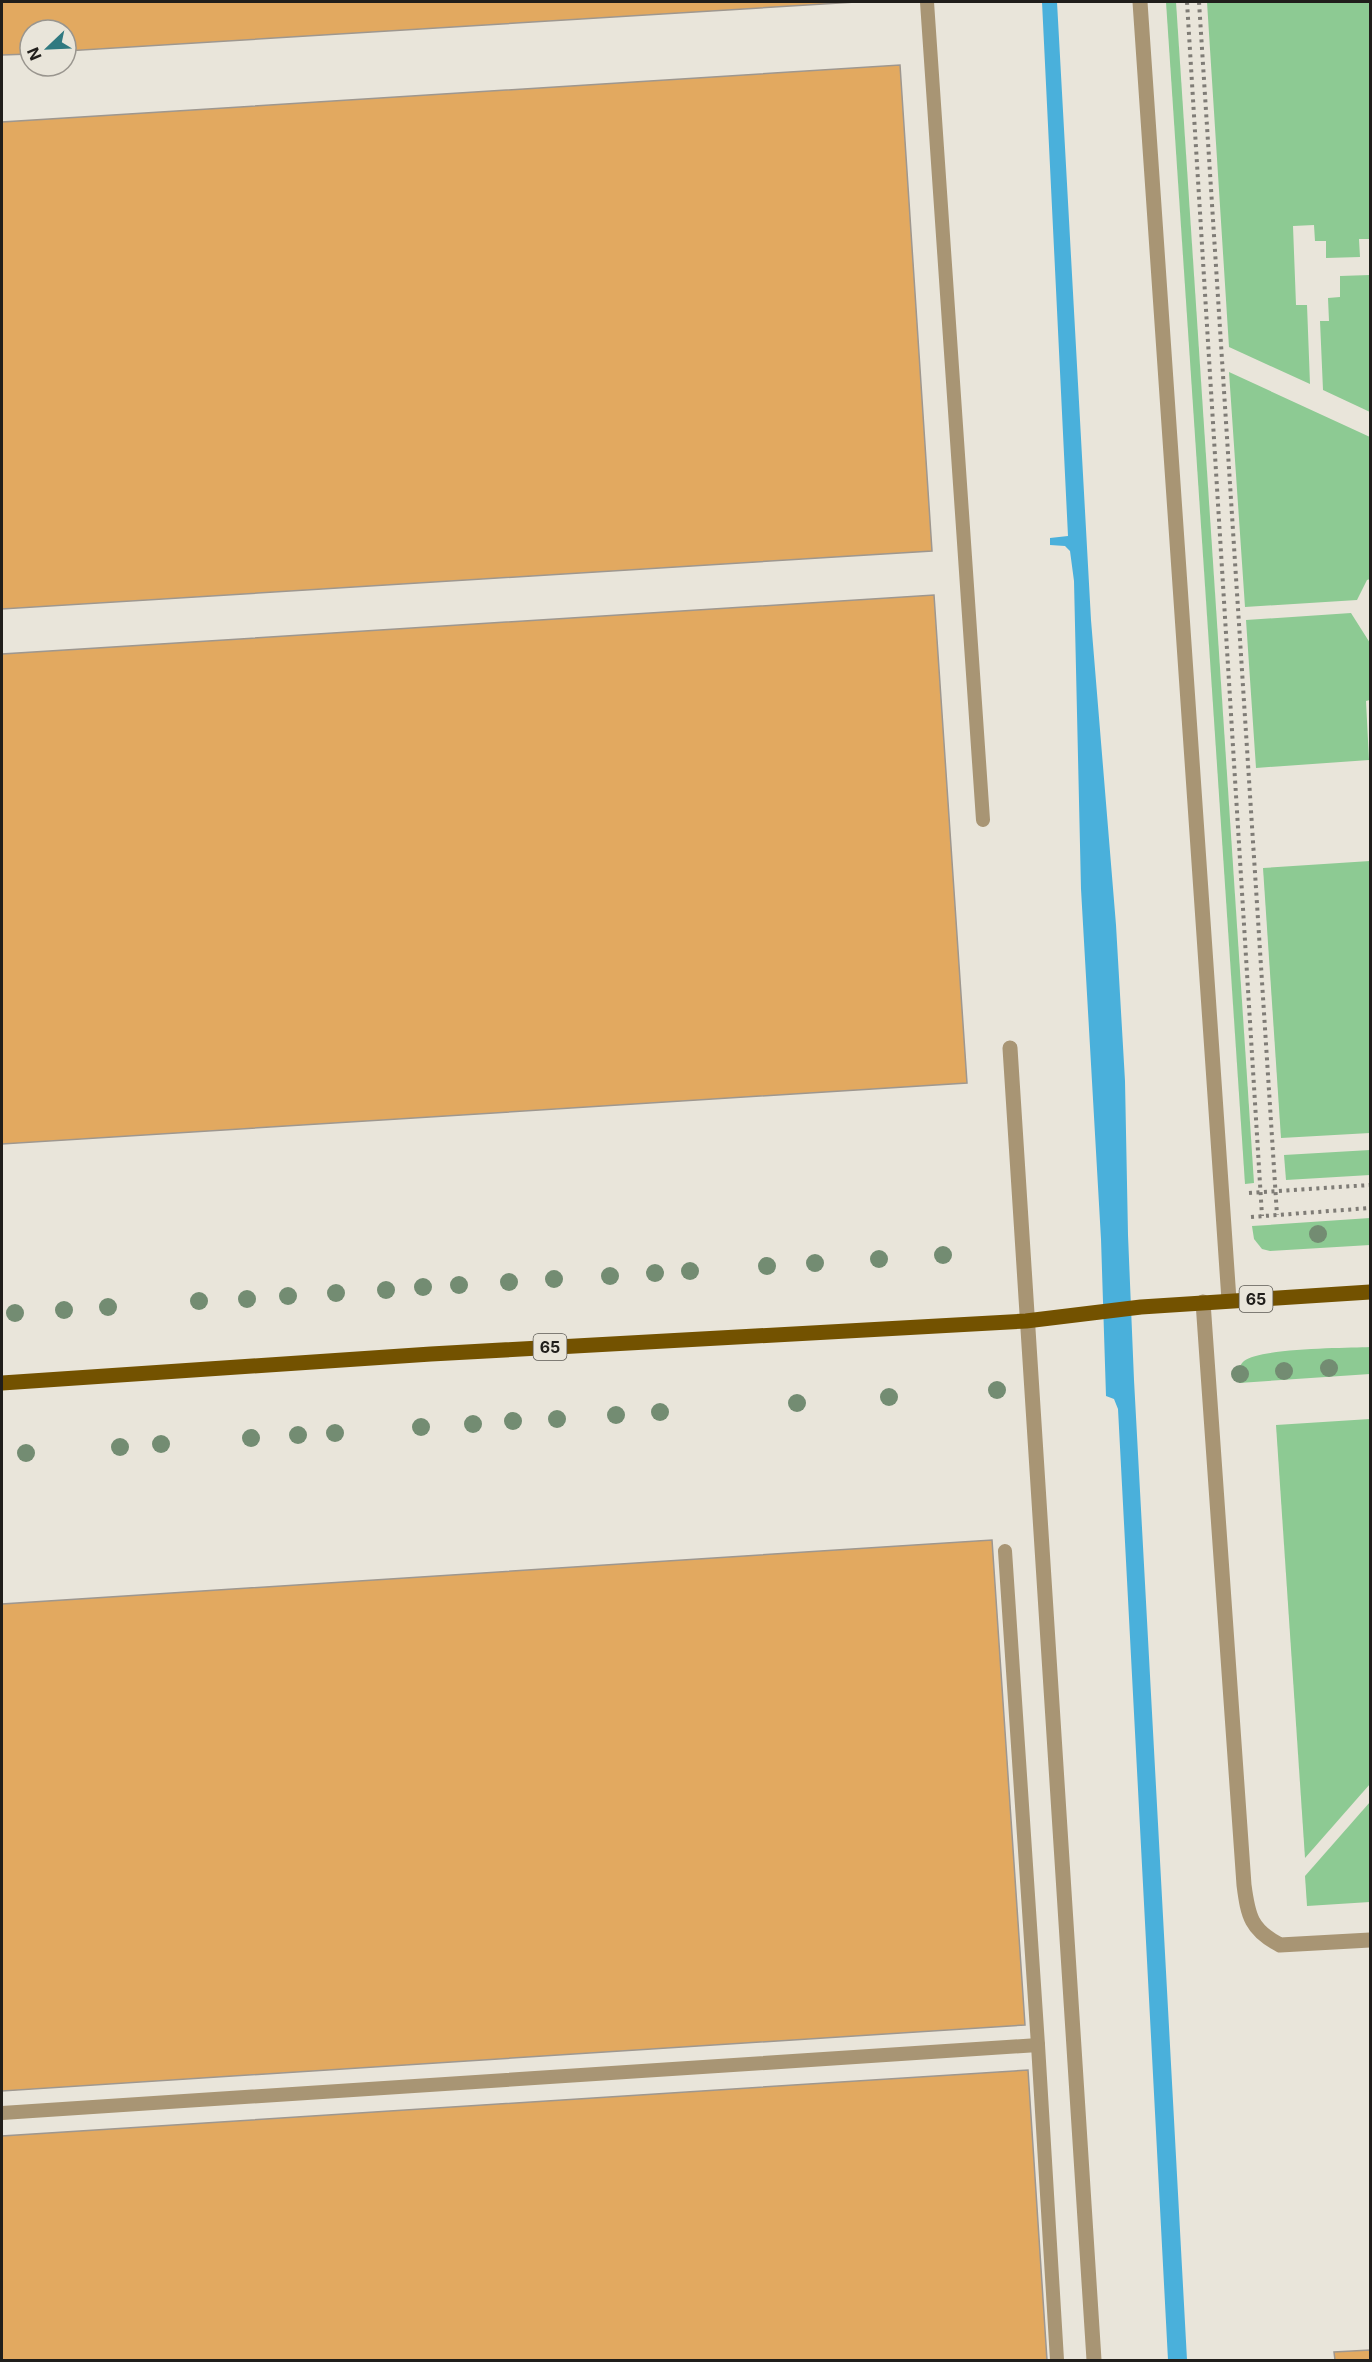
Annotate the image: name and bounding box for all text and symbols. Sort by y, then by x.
north arrow [18,18,78,78]
text: N [23,44,46,63]
road number: 65 [1240,1286,1272,1312]
road number: 65 [534,1334,566,1360]

